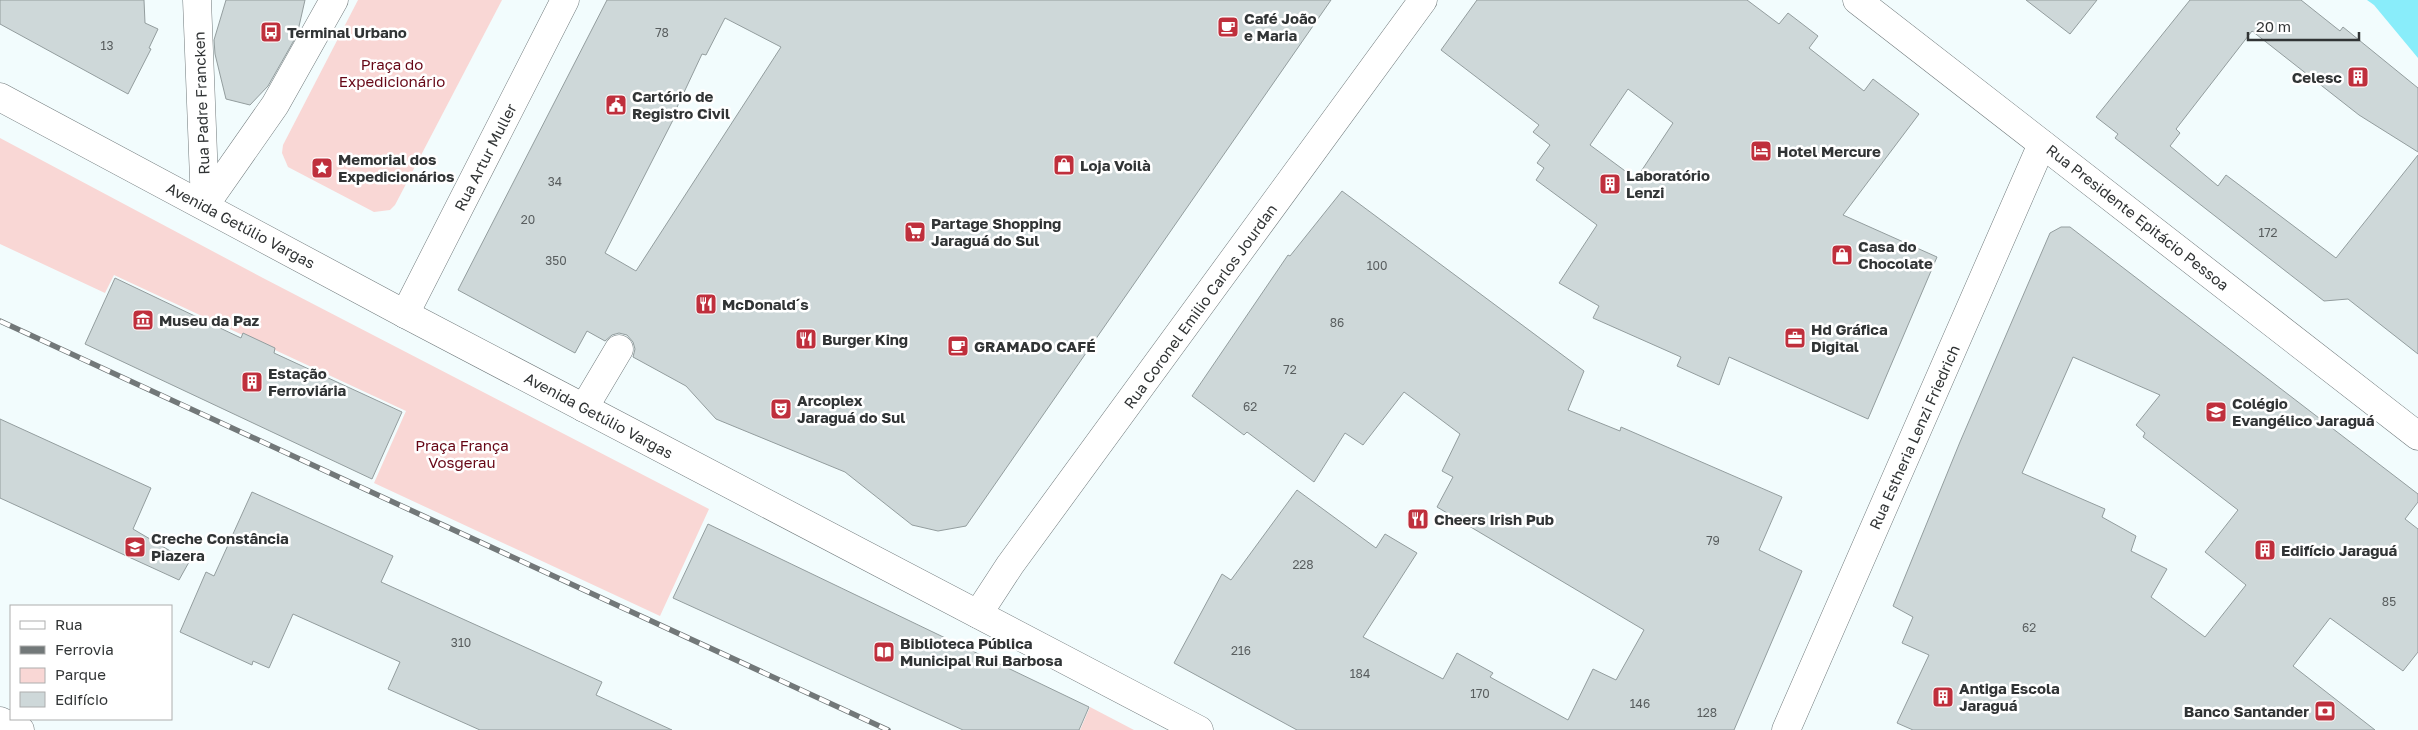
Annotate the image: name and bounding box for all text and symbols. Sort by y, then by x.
place label: Café João e Maria [1244,9,1317,44]
scale bar [2248,10,2359,42]
cafe icon: Café João e Maria [1216,15,1240,39]
text: 20 m [2256,17,2291,35]
bus stop icon: Terminal Urbano [259,20,283,44]
place label: Terminal Urbano [287,23,407,41]
house number: 78 [655,25,669,40]
street label: Rua Padre Francken [190,31,212,175]
house number: 13 [101,38,113,53]
park label: Praça do Expedicionário [339,55,445,90]
building icon: Celesc [2346,65,2370,89]
place label: Celesc [2292,68,2342,86]
place label: Cartório de Registro Civil [632,87,730,122]
public building icon: Cartório de Registro Civil [604,93,628,117]
street label: Rua Artur Muller [450,100,520,214]
hotel icon: Hotel Mercure [1749,139,1773,163]
street label: Rua Presidente Epitácio Pessoa [2043,140,2233,294]
place label: Hotel Mercure [1777,142,1881,160]
place label: Memorial dos Expedicionários [338,150,454,185]
shop icon: Loja Voilà [1052,153,1076,177]
place icon: Memorial dos Expedicionários [310,156,334,180]
place label: Loja Voilà [1080,156,1151,174]
place label: Laboratório Lenzi [1626,166,1710,201]
building icon: Laboratório Lenzi [1598,172,1622,196]
house number: 34 [548,174,562,189]
street label: Avenida Getúlio Vargas [164,178,318,272]
street label: Rua Coronel Emilio Carlos Jourdan [1120,200,1280,412]
house number: 20 [521,212,535,227]
place label: Partage Shopping Jaraguá do Sul [931,214,1061,249]
supermarket icon: Partage Shopping Jaraguá do Sul [903,220,927,244]
house number: 172 [2258,225,2278,240]
place label: Casa do Chocolate [1858,237,1933,272]
shop icon: Casa do Chocolate [1830,243,1854,267]
house number: 350 [545,253,567,268]
house number: 100 [1367,258,1387,273]
restaurant icon: McDonald´s [694,292,718,316]
place label: McDonald´s [722,295,809,313]
museum icon: Museu da Paz [131,308,155,332]
place label: Museu da Paz [159,311,259,329]
house number: 86 [1330,315,1344,330]
place label: Hd Gráfica Digital [1811,320,1888,355]
office icon: Hd Gráfica Digital [1783,326,1807,350]
restaurant icon: Burger King [794,327,818,351]
place label: Burger King [822,330,908,348]
cafe icon: GRAMADO CAFÉ [946,334,970,358]
place label: GRAMADO CAFÉ [974,337,1096,355]
street label: Rua Estheria Lenzi Friedrich [1865,342,1963,532]
house number: 72 [1283,362,1297,377]
place label: Estação Ferroviária [268,364,347,399]
street label: Avenida Getúlio Vargas [522,368,676,462]
building icon: Estação Ferroviária [240,370,264,394]
place label: Arcoplex Jaraguá do Sul [797,391,905,426]
place label: Colégio Evangélico Jaraguá [2232,394,2375,429]
theatre icon: Arcoplex Jaraguá do Sul [769,397,793,421]
house number: 62 [1243,399,1257,414]
school or university icon: Colégio Evangélico Jaraguá [2204,400,2228,424]
park label: Praça França Vosgerau [415,436,509,471]
restaurant icon: Cheers Irish Pub [1406,507,1430,531]
place label: Cheers Irish Pub [1434,510,1554,528]
place label: Creche Constância Piazera [151,529,289,564]
house number: 79 [1706,533,1720,548]
school or university icon: Creche Constância Piazera [123,535,147,559]
building icon: Edifício Jaraguá [2253,538,2277,562]
place label: Edifício Jaraguá [2281,541,2397,559]
house number: 228 [1292,557,1314,572]
house number: 85 [2382,594,2396,609]
legend [10,605,172,720]
text: Rua [55,615,82,633]
house number: 62 [2022,620,2036,635]
place label: Biblioteca Pública Municipal Rui Barbosa [900,634,1063,669]
house number: 310 [451,635,471,650]
text: Ferrovia [55,640,114,658]
library icon: Biblioteca Pública Municipal Rui Barbosa [872,640,896,664]
house number: 216 [1231,643,1251,658]
text: Parque [55,665,106,683]
house number: 184 [1350,666,1370,681]
place label: Antiga Escola Jaraguá [1959,679,2060,714]
building icon: Antiga Escola Jaraguá [1931,685,1955,709]
house number: 170 [1470,686,1490,701]
text: Edifício [55,690,108,708]
house number: 146 [1630,696,1650,711]
bank icon: Banco Santander [2313,699,2337,723]
place label: Banco Santander [2184,702,2309,720]
house number: 128 [1697,705,1717,720]

